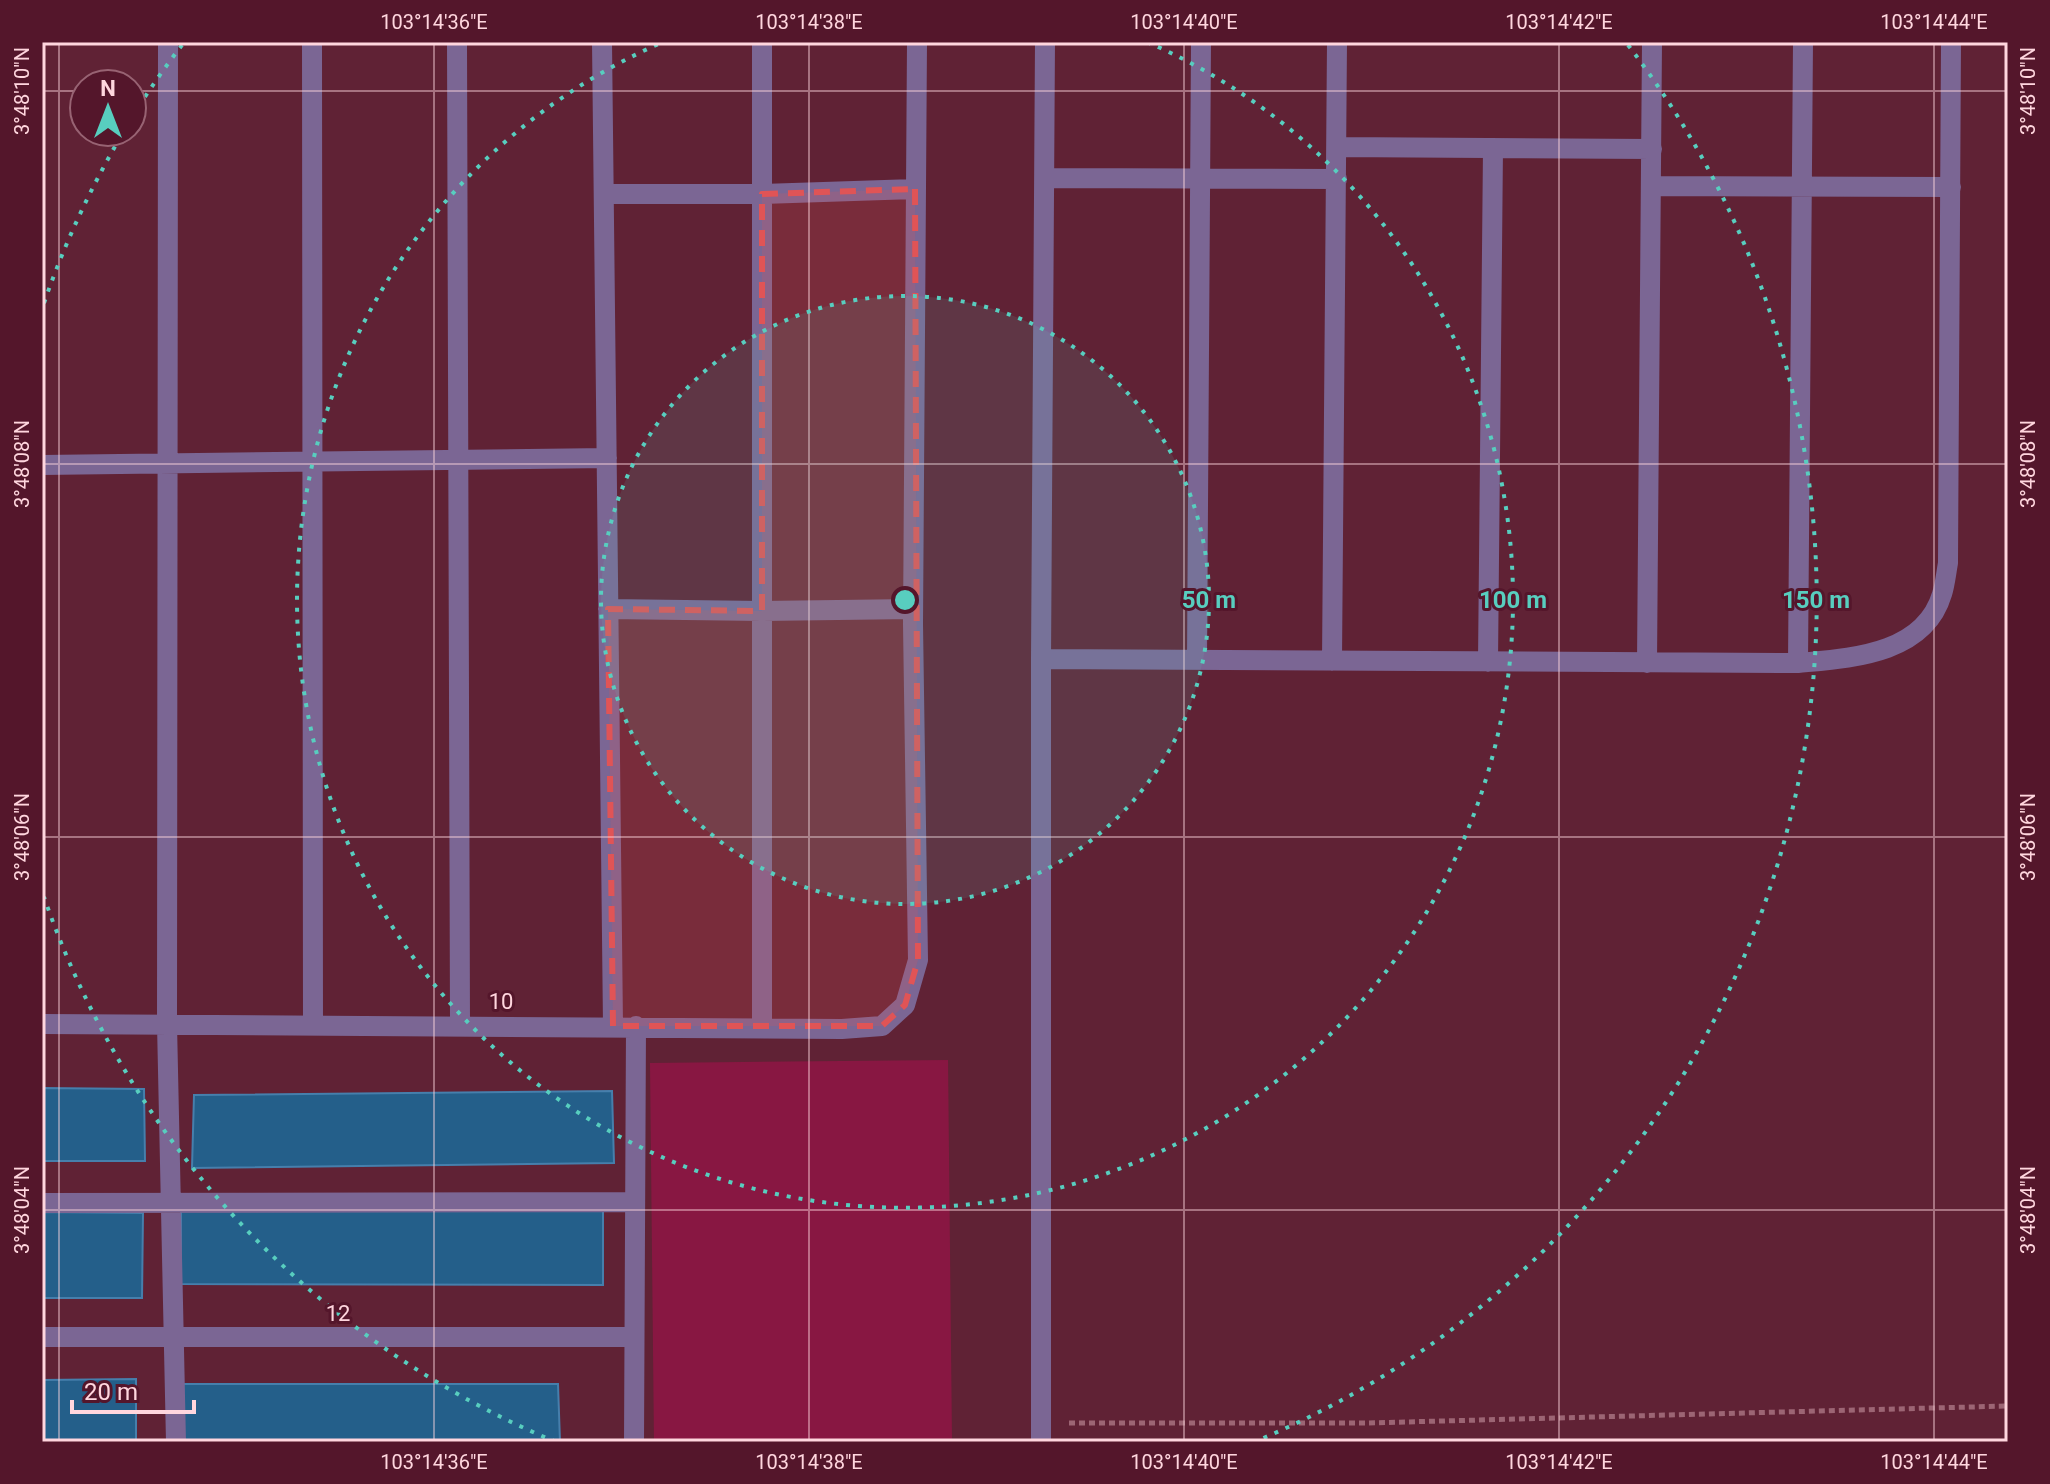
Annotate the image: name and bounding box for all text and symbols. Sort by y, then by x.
text: 103°14'36"E [380,10,488,34]
text: 103°14'38"E [755,10,863,34]
text: 103°14'40"E [1130,10,1238,34]
text: 103°14'42"E [1505,10,1613,34]
text: 103°14'44"E [1880,10,1988,34]
text: 3°48'10"N [10,47,34,135]
text: 3°48'10"N [2016,47,2040,135]
north arrow [68,68,148,148]
text: N [100,76,116,101]
text: 3°48'08"N [10,420,34,508]
text: 3°48'08"N [2016,420,2040,508]
centre of rings [891,586,919,614]
text: 50 m [1182,586,1236,614]
text: 100 m [1479,586,1547,614]
text: 150 m [1782,586,1850,614]
text: 3°48'06"N [10,793,34,881]
text: 3°48'06"N [2016,793,2040,881]
street label: 10 [489,989,513,1014]
text: 3°48'04"N [10,1166,34,1254]
text: 3°48'04"N [2016,1166,2040,1254]
street label: 12 [326,1301,350,1326]
scale bar [72,1364,194,1414]
text: 20 m [84,1378,138,1406]
text: 103°14'36"E [380,1450,488,1474]
text: 103°14'38"E [755,1450,863,1474]
text: 103°14'40"E [1130,1450,1238,1474]
text: 103°14'42"E [1505,1450,1613,1474]
text: 103°14'44"E [1880,1450,1988,1474]

